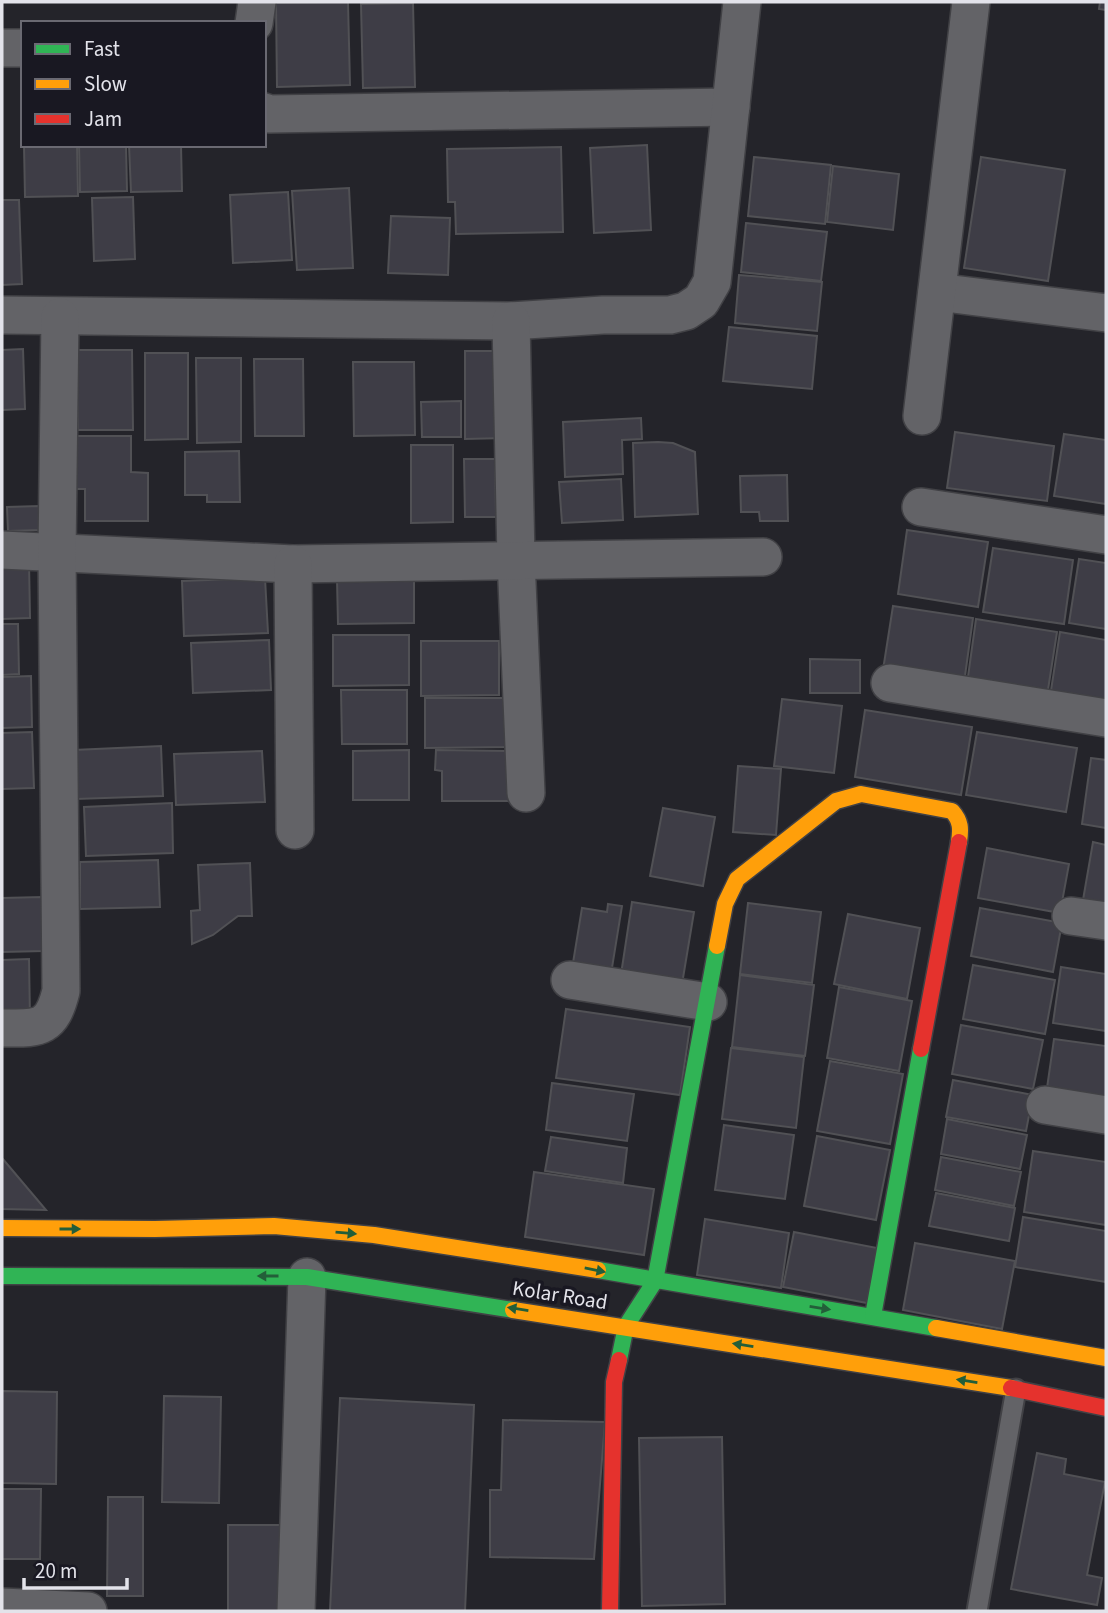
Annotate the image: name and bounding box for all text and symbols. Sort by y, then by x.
legend [21,21,266,147]
text: Fast [84,34,120,64]
text: Slow [84,69,127,99]
text: Jam [84,104,122,134]
one-way arrow [59,1223,81,1235]
one-way arrow [335,1227,357,1238]
one-way arrow [584,1264,606,1275]
one-way arrow [257,1270,279,1282]
street label: Kolar Road [510,1273,610,1317]
one-way arrow [507,1303,529,1314]
one-way arrow [809,1303,831,1314]
one-way arrow [731,1339,753,1350]
one-way arrow [956,1375,978,1386]
scale bar [24,1546,128,1590]
text: 20 m [35,1556,77,1586]

